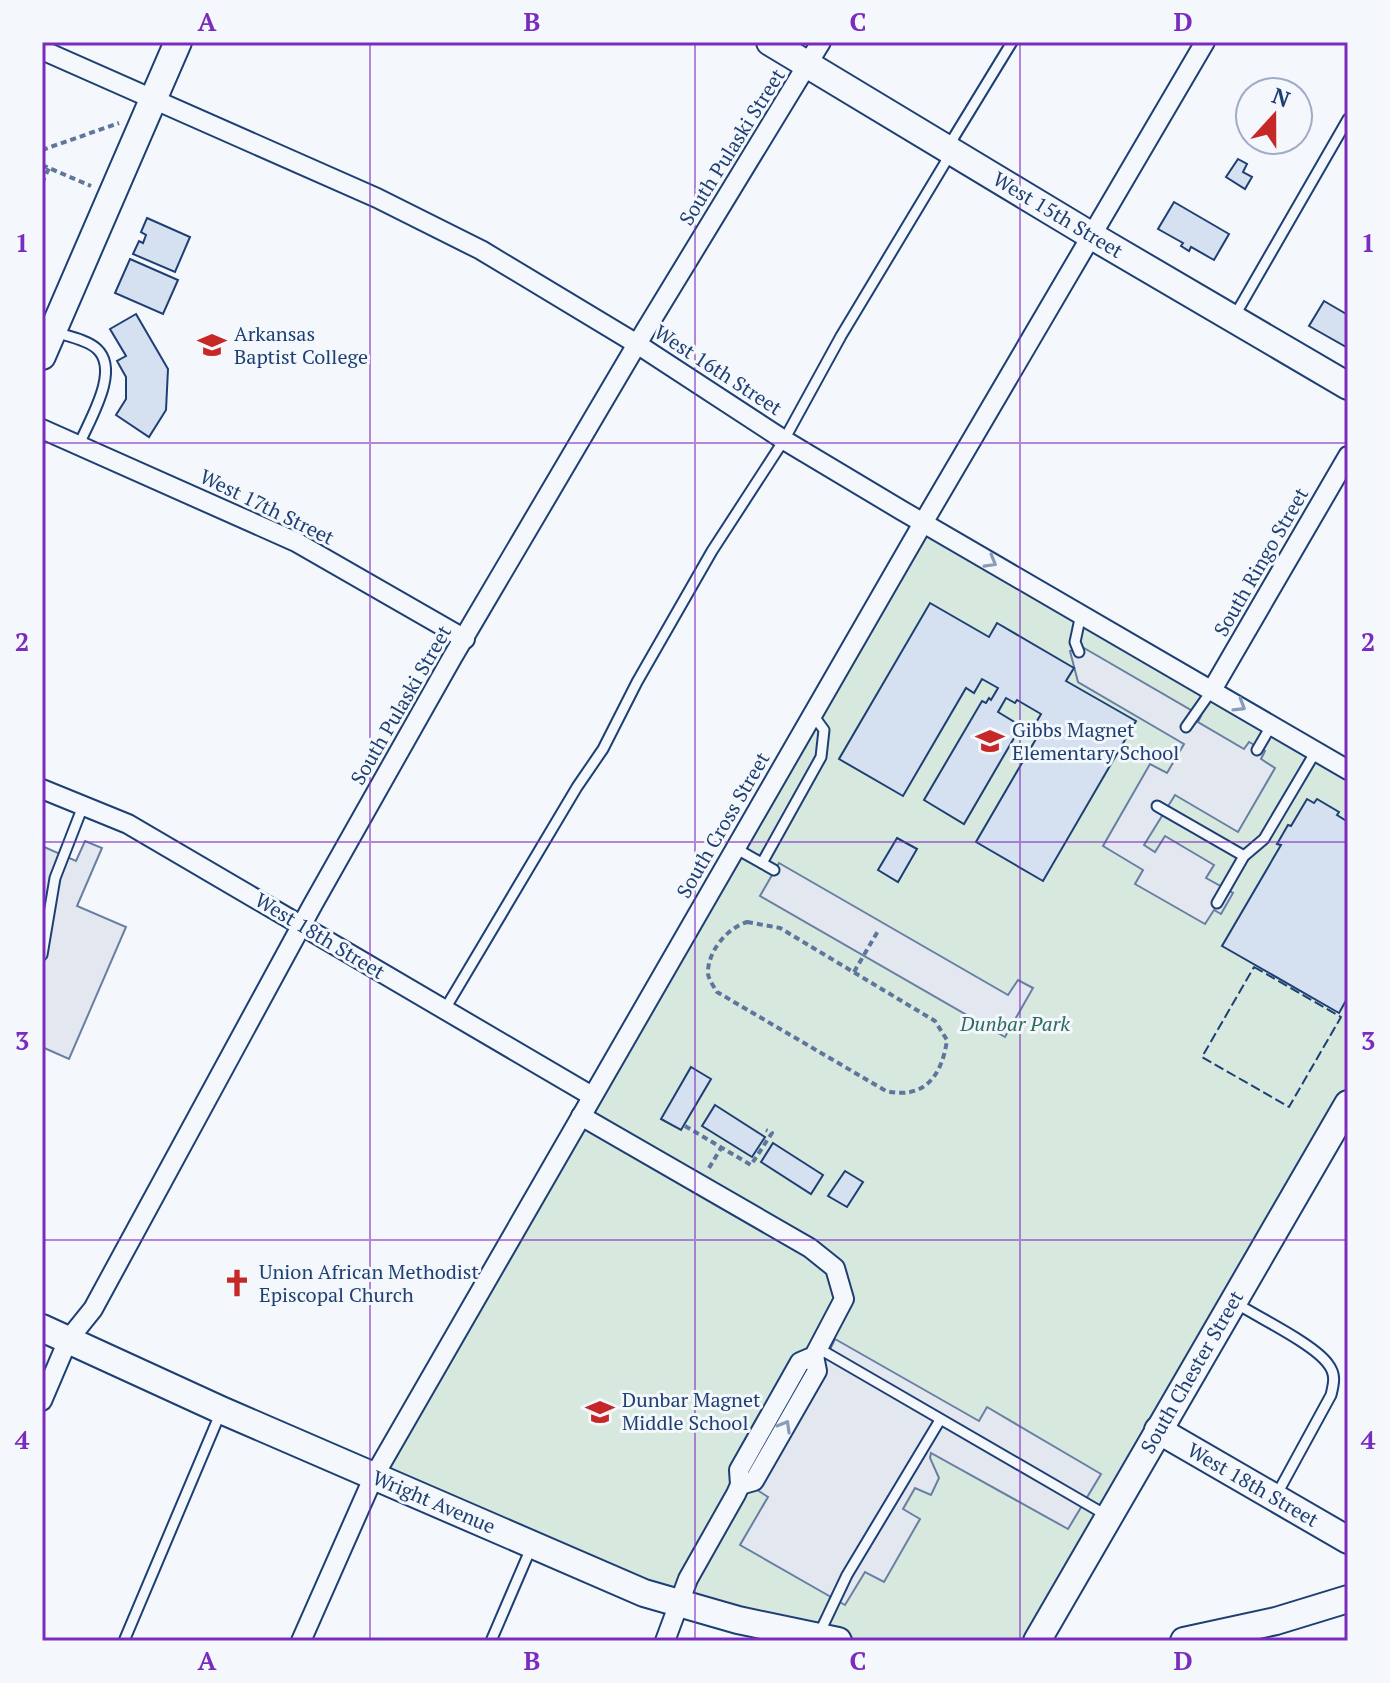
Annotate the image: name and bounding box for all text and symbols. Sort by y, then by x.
text: A [198,4,217,38]
text: B [524,4,540,38]
text: C [850,4,866,38]
text: D [1173,4,1193,38]
street label: South Pulaski Street [672,63,791,230]
north arrow [1234,76,1314,156]
text: N [1268,80,1295,114]
street label: West 15th Street [988,165,1129,264]
text: 1 [15,225,29,259]
text: 1 [1361,225,1375,259]
street label: West 16th Street [649,318,788,421]
place label: Arkansas Baptist College [234,320,368,370]
school or university icon: Arkansas Baptist College [197,330,227,360]
street label: West 17th Street [196,462,339,551]
street label: South Ringo Street [1207,482,1314,641]
one-way arrow [982,552,996,568]
street label: South Pulaski Street [344,620,458,789]
text: 2 [15,624,29,658]
text: 2 [1361,624,1375,658]
one-way arrow [1231,696,1246,712]
place label: Gibbs Magnet Elementary School [1012,716,1179,766]
school or university icon: Gibbs Magnet Elementary School [975,726,1005,756]
street label: South Cross Street [670,746,776,903]
street label: West 18th Street [250,886,391,985]
park label: Dunbar Park [959,1010,1070,1037]
text: 3 [15,1023,29,1057]
text: 3 [1361,1023,1375,1057]
place label: Union African Methodist Episcopal Church [259,1258,480,1308]
church icon: Union African Methodist Episcopal Church [222,1268,252,1298]
street label: South Chester Street [1134,1285,1250,1458]
place label: Dunbar Magnet Middle School [622,1386,761,1436]
school or university icon: Dunbar Magnet Middle School [585,1397,615,1427]
one-way arrow [775,1420,791,1435]
text: 4 [15,1422,30,1456]
text: 4 [1361,1422,1376,1456]
street label: West 18th Street [1183,1436,1324,1533]
street label: Wright Avenue [369,1464,500,1540]
text: A [198,1643,217,1677]
text: B [524,1643,540,1677]
text: C [850,1643,866,1677]
text: D [1173,1643,1193,1677]

